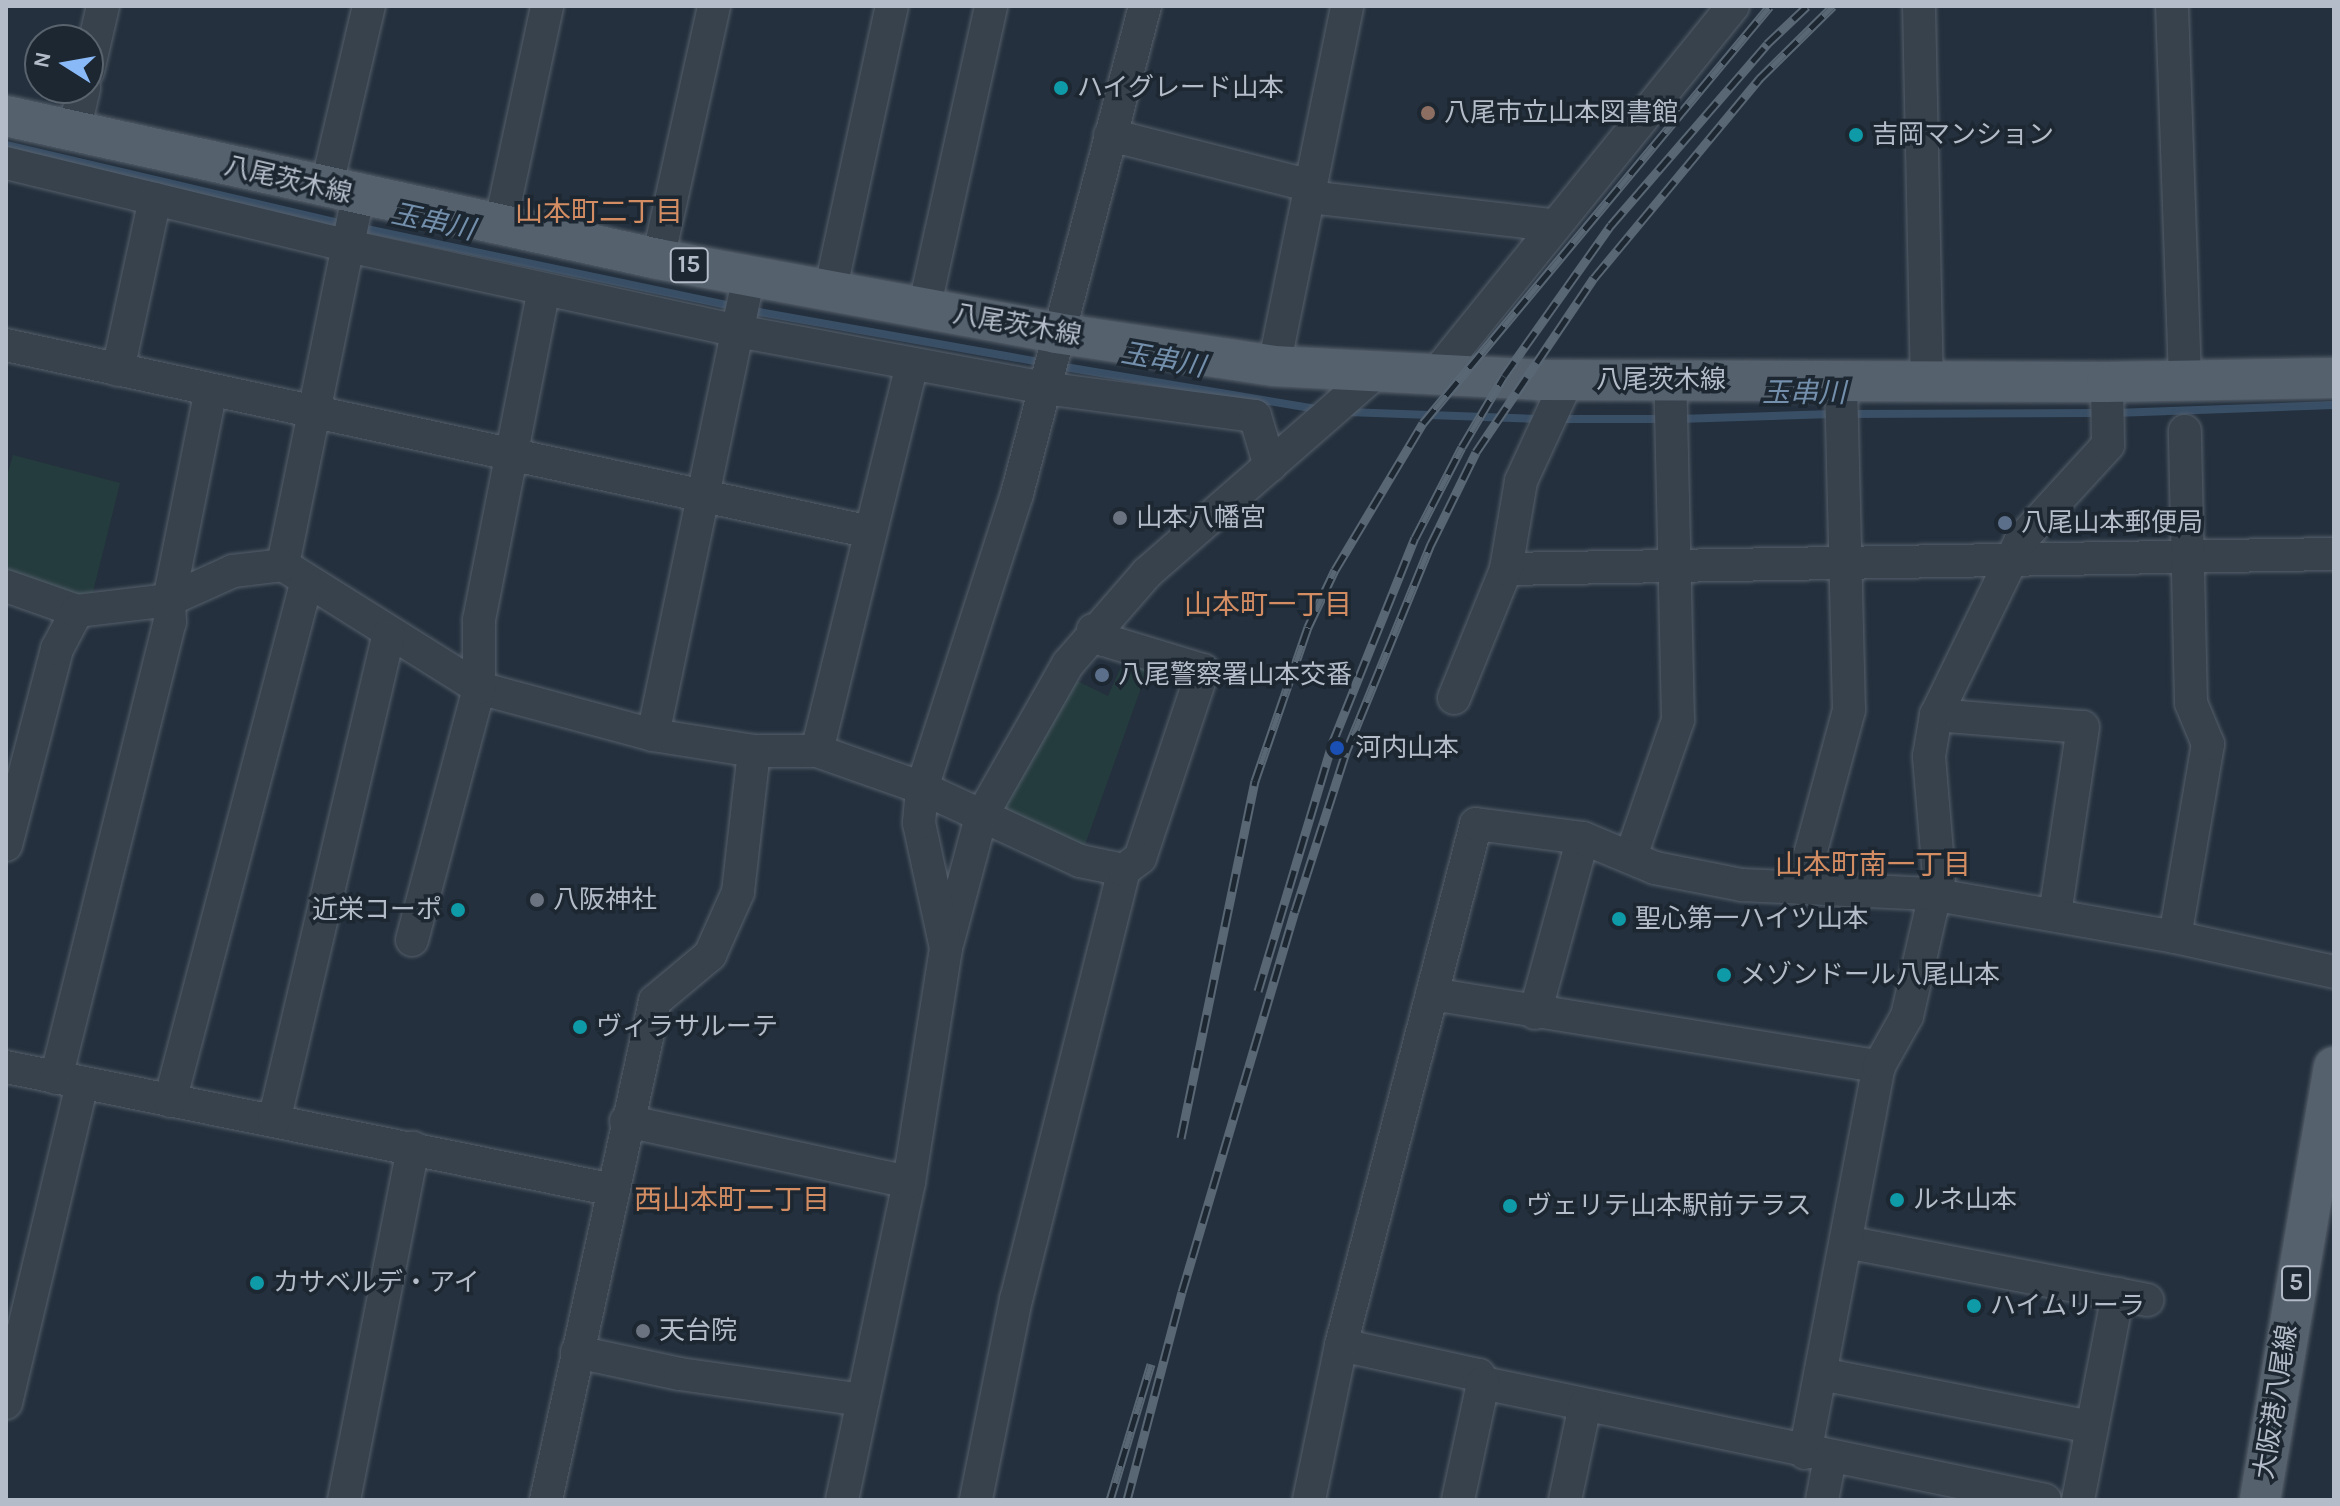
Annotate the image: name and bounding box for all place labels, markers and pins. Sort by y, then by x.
place label: ハイグレード山本 [1077,72,1285,104]
marker: ハイグレード山本 [1052,79,1070,97]
place label: 八尾市立山本図書館 [1444,97,1678,129]
marker: 八尾市立山本図書館 [1419,104,1437,122]
place label: 吉岡マンション [1872,119,2054,151]
marker: 吉岡マンション [1847,126,1865,144]
place label: 山本八幡宮 [1136,502,1266,534]
place label: 八尾山本郵便局 [2021,507,2203,539]
marker: 山本八幡宮 [1111,509,1129,527]
marker: 八尾山本郵便局 [1996,514,2014,532]
place label: 八尾警察署山本交番 [1118,659,1352,691]
marker: 八尾警察署山本交番 [1093,666,1111,684]
place label: 河内山本 [1355,732,1459,764]
marker: 河内山本 [1326,737,1348,759]
place label: 八阪神社 [553,884,657,916]
marker: 八阪神社 [528,891,546,909]
place label: 近栄コーポ [312,894,442,926]
marker: 近栄コーポ [449,901,467,919]
place label: 聖心第一ハイツ山本 [1635,903,1869,935]
marker: 聖心第一ハイツ山本 [1610,910,1628,928]
place label: メゾンドール八尾山本 [1740,959,2000,991]
marker: メゾンドール八尾山本 [1715,966,1733,984]
place label: ヴィラサルーテ [596,1011,778,1043]
marker: ヴィラサルーテ [571,1018,589,1036]
place label: ルネ山本 [1913,1184,2017,1216]
place label: ヴェリテ山本駅前テラス [1526,1190,1812,1222]
marker: ルネ山本 [1888,1191,1906,1209]
marker: ヴェリテ山本駅前テラス [1501,1197,1519,1215]
place label: カサベルデ・アイ [273,1267,481,1299]
marker: カサベルデ・アイ [248,1274,266,1292]
place label: ハイムリーラ [1990,1290,2146,1322]
marker: ハイムリーラ [1965,1297,1983,1315]
place label: 天台院 [659,1315,737,1347]
marker: 天台院 [634,1322,652,1340]

